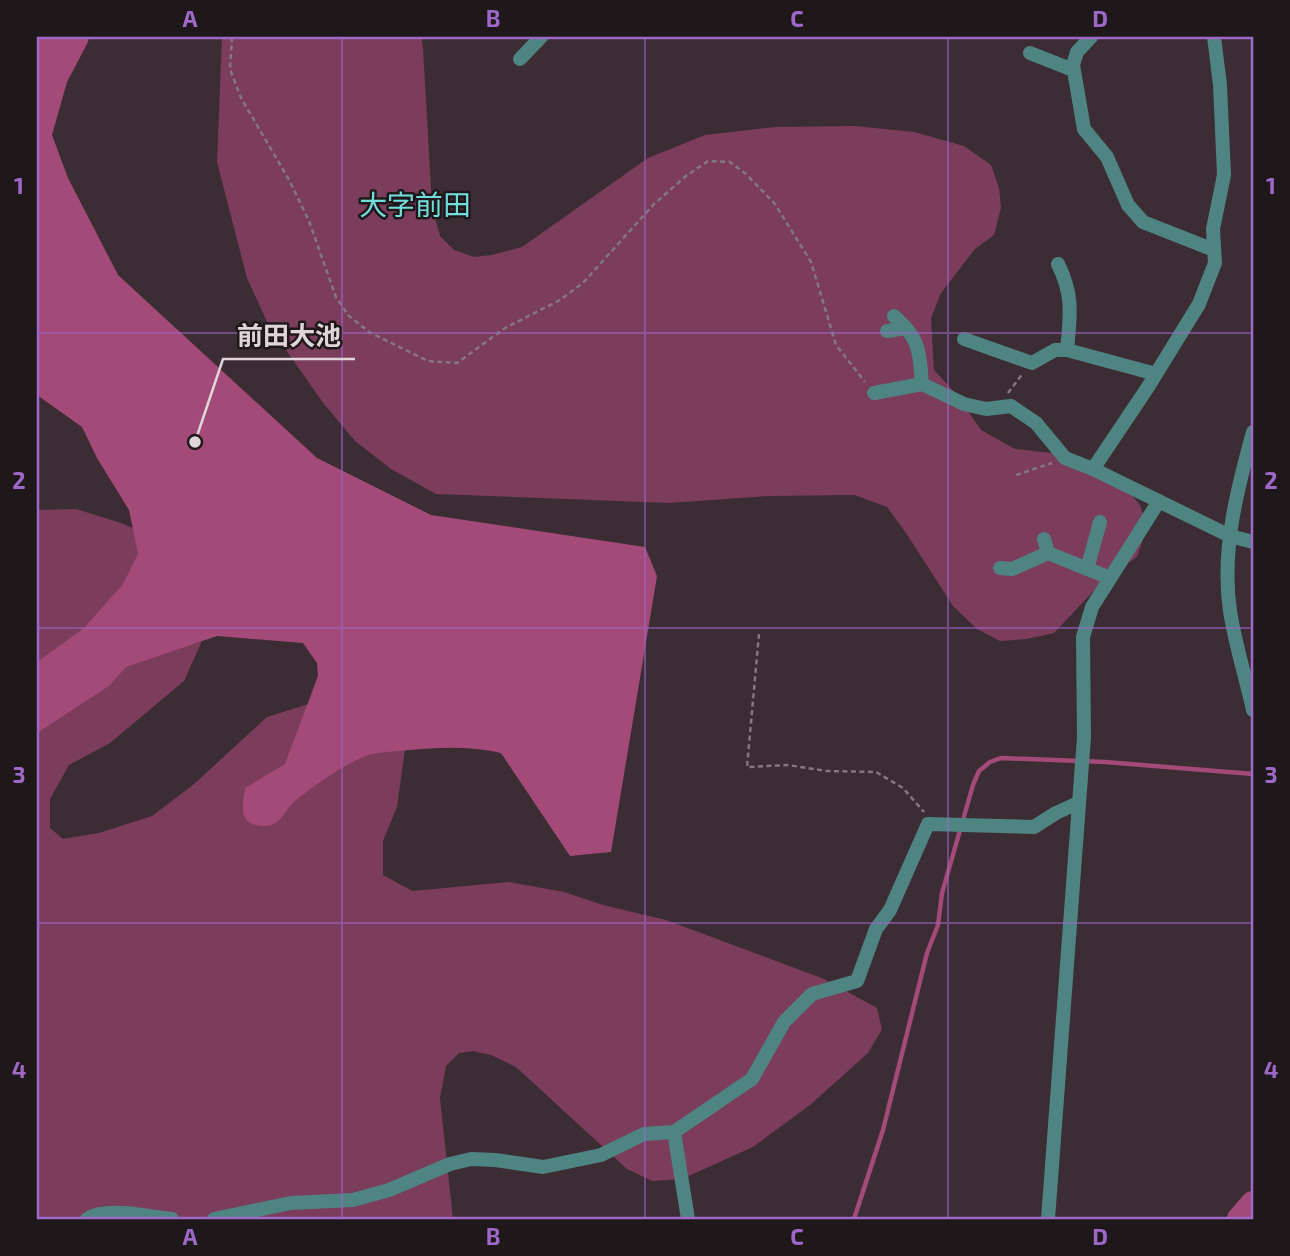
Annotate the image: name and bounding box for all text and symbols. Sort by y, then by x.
text: A [182,4,198,32]
text: B [486,4,500,32]
text: C [790,4,804,32]
text: D [1092,4,1108,32]
text: 1 [14,171,24,199]
text: 1 [1266,171,1276,199]
district label: 大字前田 [359,187,471,221]
callout: 前田大池 [223,312,355,359]
text: 前田大池 [237,319,341,350]
text: 2 [12,466,26,494]
text: 2 [1264,466,1278,494]
text: 3 [12,760,26,788]
text: 3 [1264,760,1278,788]
text: 4 [12,1055,26,1083]
text: 4 [1264,1055,1278,1083]
text: A [182,1222,198,1250]
text: B [486,1222,500,1250]
text: C [790,1222,804,1250]
text: D [1092,1222,1108,1250]

